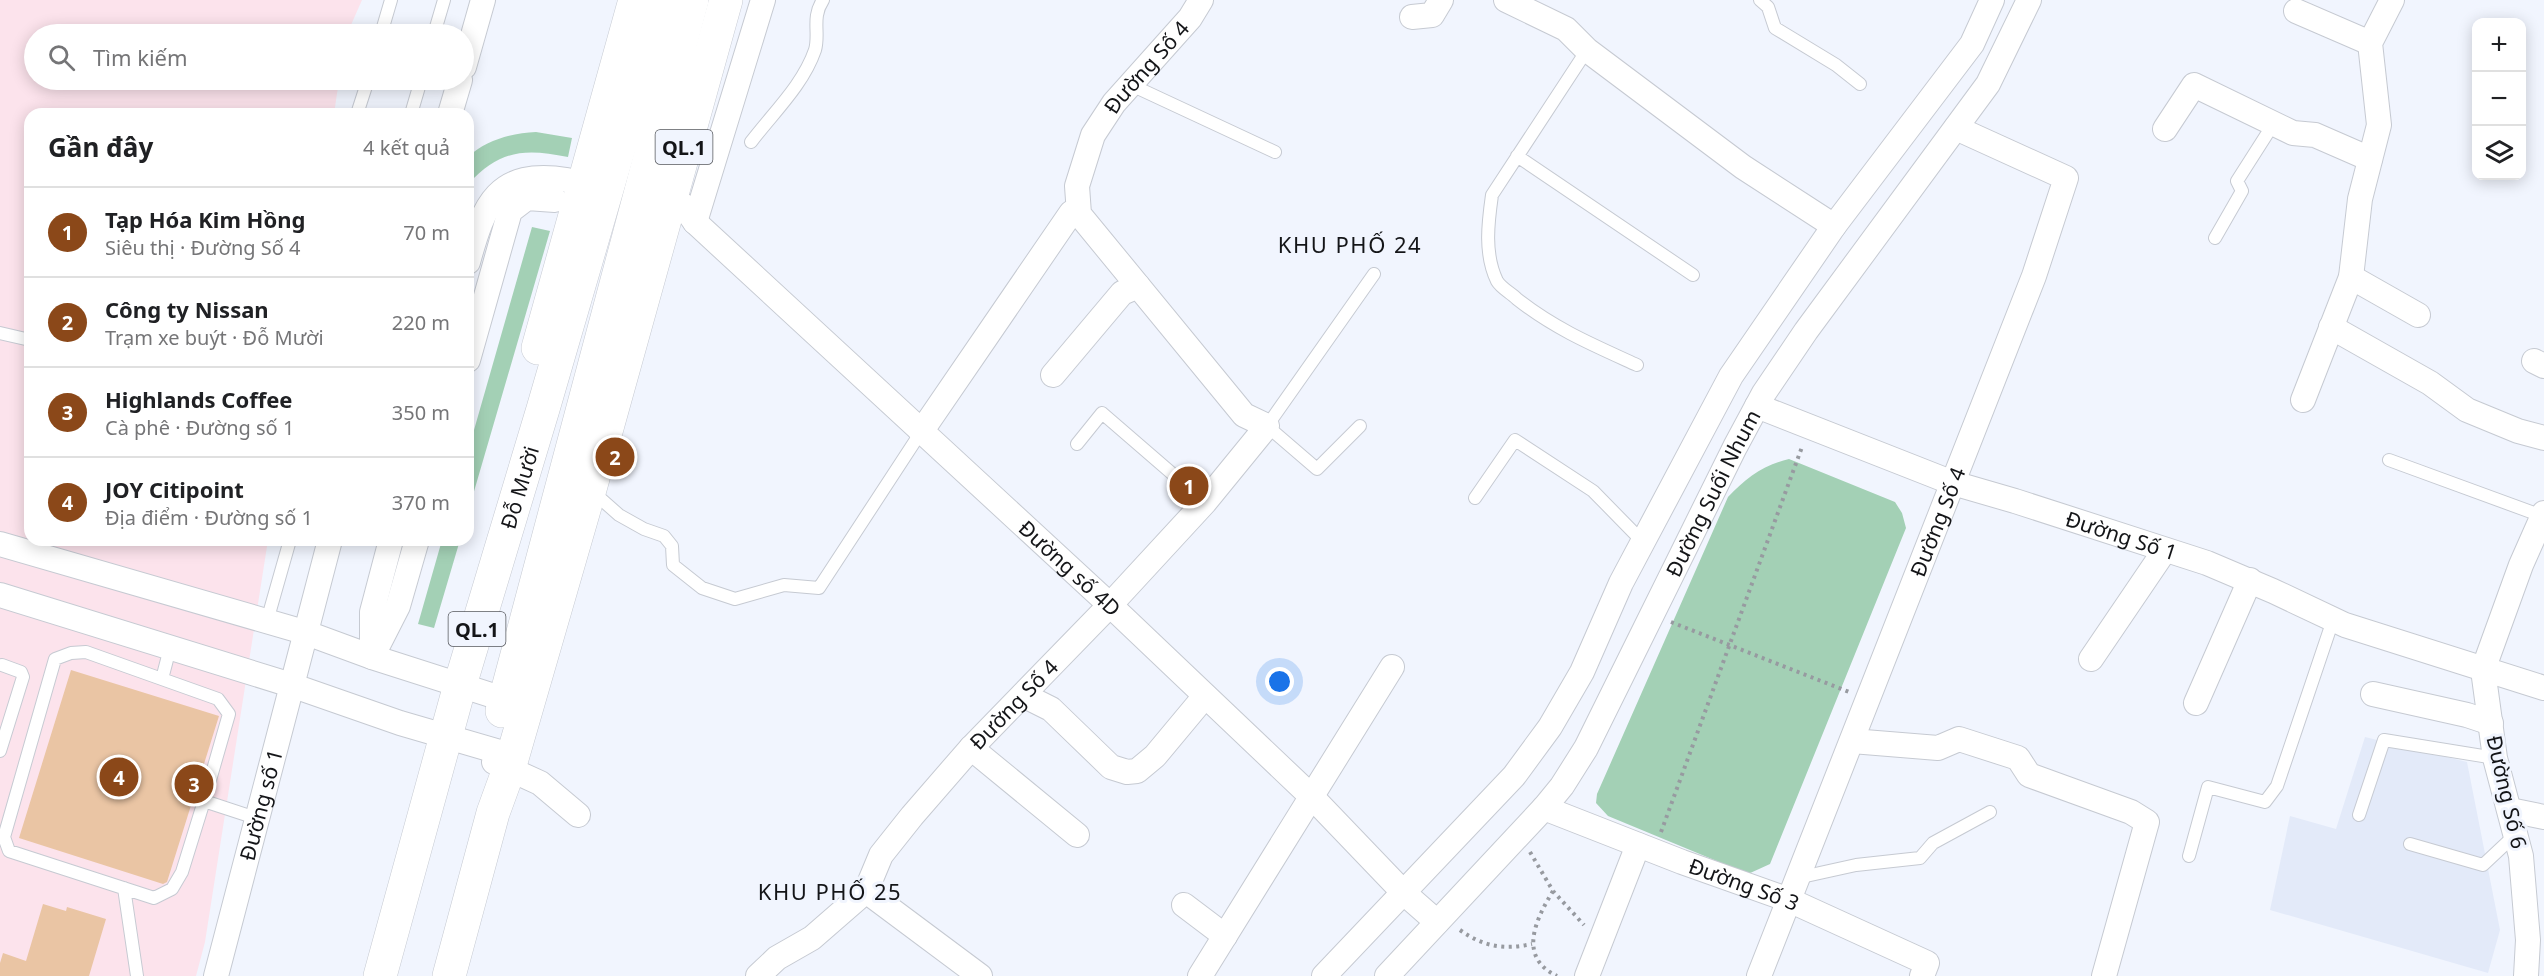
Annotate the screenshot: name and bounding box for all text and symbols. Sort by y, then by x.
street label: Đường Số 4 [1097,15,1195,119]
map controls [2472,18,2526,180]
button: + [2472,18,2526,72]
search box [24,24,474,90]
icon: search [45,41,78,74]
text: Tìm kiếm [93,42,188,72]
button: − [2472,72,2526,126]
button: layers [2472,126,2526,180]
text: Gần đây [48,129,153,165]
road number: QL.1 [656,130,712,164]
text: 4 kết quả [363,134,450,161]
text: Tạp Hóa Kim Hồng [105,204,305,234]
text: 1 [62,219,73,246]
text: 70 m [403,219,450,246]
district label: KHU PHỐ 24 [1278,229,1422,259]
text: Siêu thị · Đường Số 4 [105,234,300,261]
text: Công ty Nissan [105,294,269,324]
text: 2 [62,309,73,336]
text: 220 m [392,309,450,336]
text: Trạm xe buýt · Đỗ Mười [105,324,324,351]
text: Highlands Coffee [105,384,292,414]
text: 3 [62,399,73,426]
text: 350 m [392,399,450,426]
street label: Đường Suối Nhum [1659,405,1767,581]
text: Cà phê · Đường số 1 [105,414,294,441]
pin: 2 [596,434,634,480]
street label: Đỗ Mười [494,443,545,532]
street label: Đường Số 4 [1903,463,1972,581]
pin: 1 [1170,464,1208,508]
text: JOY Citipoint [105,474,244,504]
text: 4 [62,489,73,516]
text: 370 m [392,489,450,516]
text: Địa điểm · Đường số 1 [105,504,313,531]
street label: Đường Số 1 [2062,504,2181,566]
street label: Đường số 4D [1013,514,1127,622]
road number: QL.1 [448,612,506,646]
street label: Đường Số 4 [963,653,1064,755]
your location [1265,667,1294,696]
street label: Đường Số 6 [2480,733,2534,851]
street label: Đường số 1 [233,746,289,863]
pin: 4 [100,754,138,800]
pin: 3 [174,762,214,806]
street label: Đường Số 3 [1685,851,1804,917]
district label: KHU PHỐ 25 [758,876,902,906]

